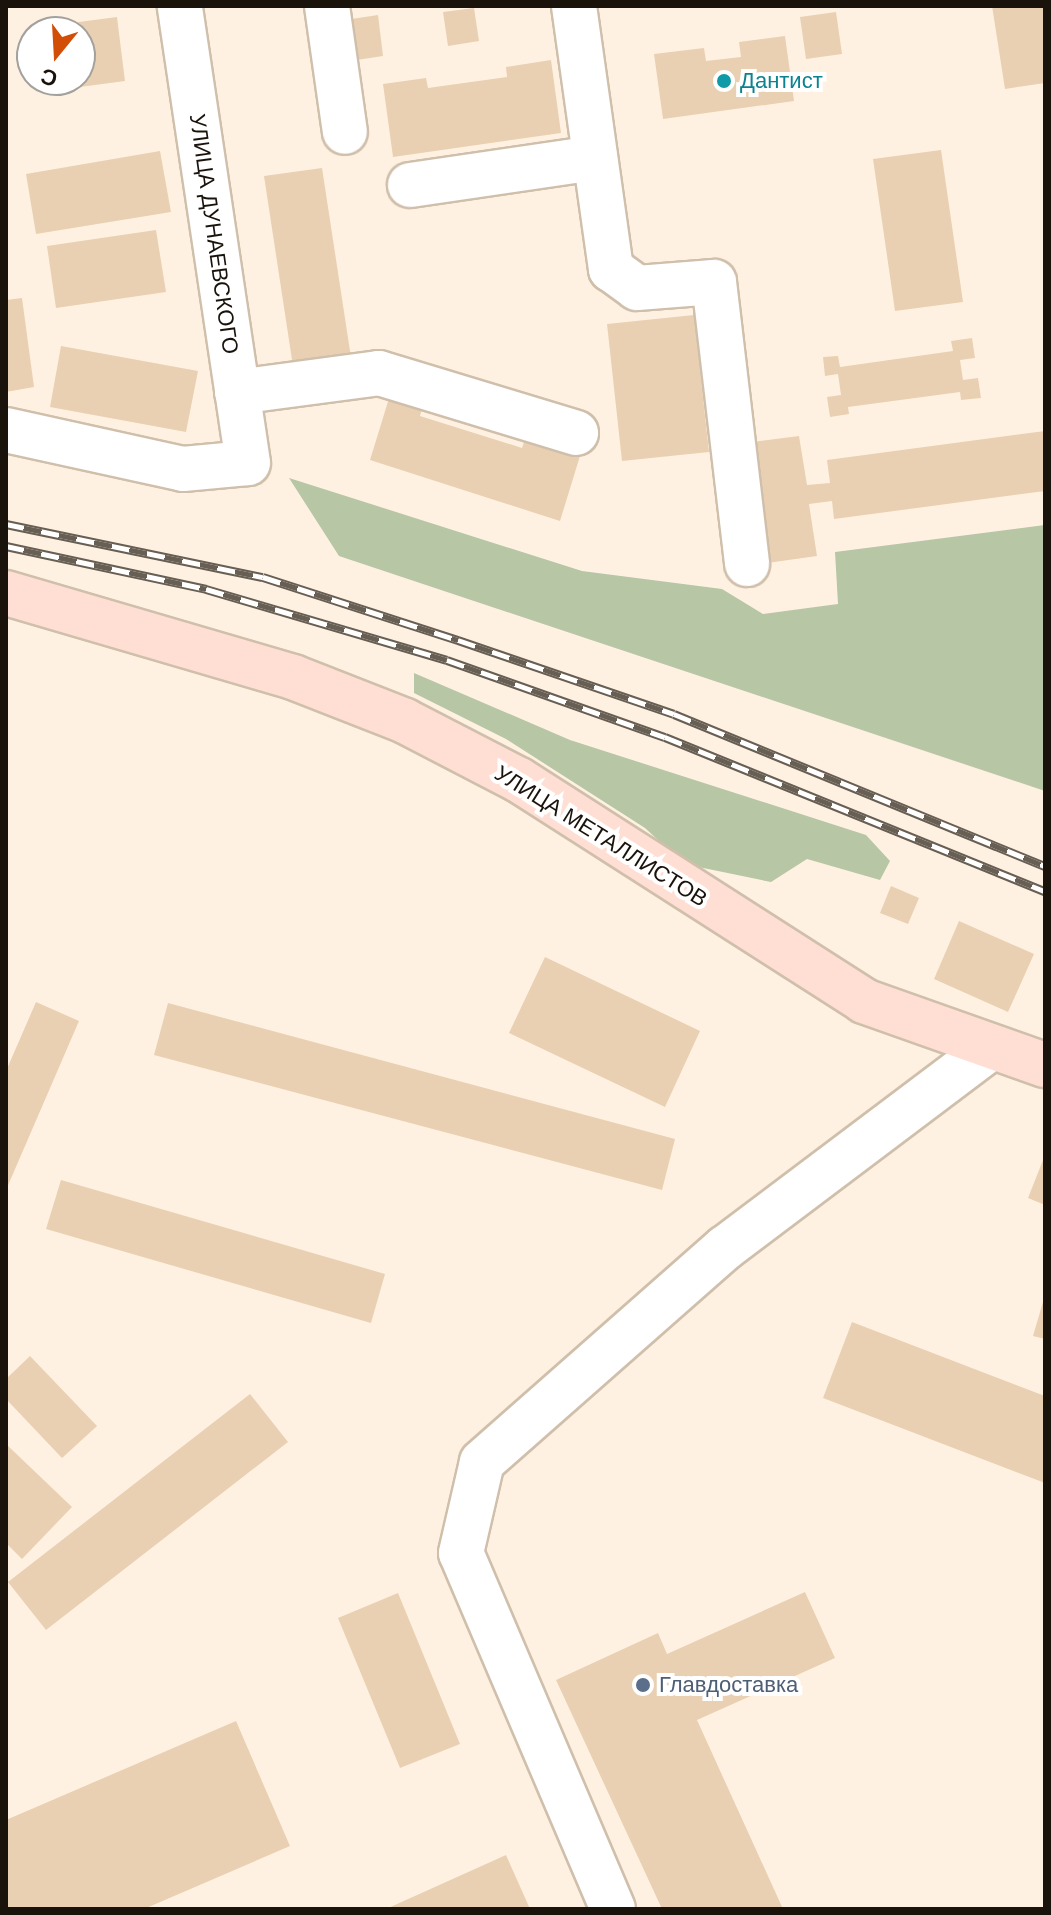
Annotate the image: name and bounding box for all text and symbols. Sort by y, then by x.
north arrow [16,16,96,96]
text: С [38,63,60,92]
place label: Дантист [740,68,823,94]
marker: Дантист [715,72,733,90]
street label: УЛИЦА ДУНАЕВСКОГО [184,112,244,356]
street label: УЛИЦА МЕТАЛЛИСТОВ [490,760,712,912]
place label: Главдоставка [659,1672,798,1698]
marker: Главдоставка [634,1676,652,1694]

